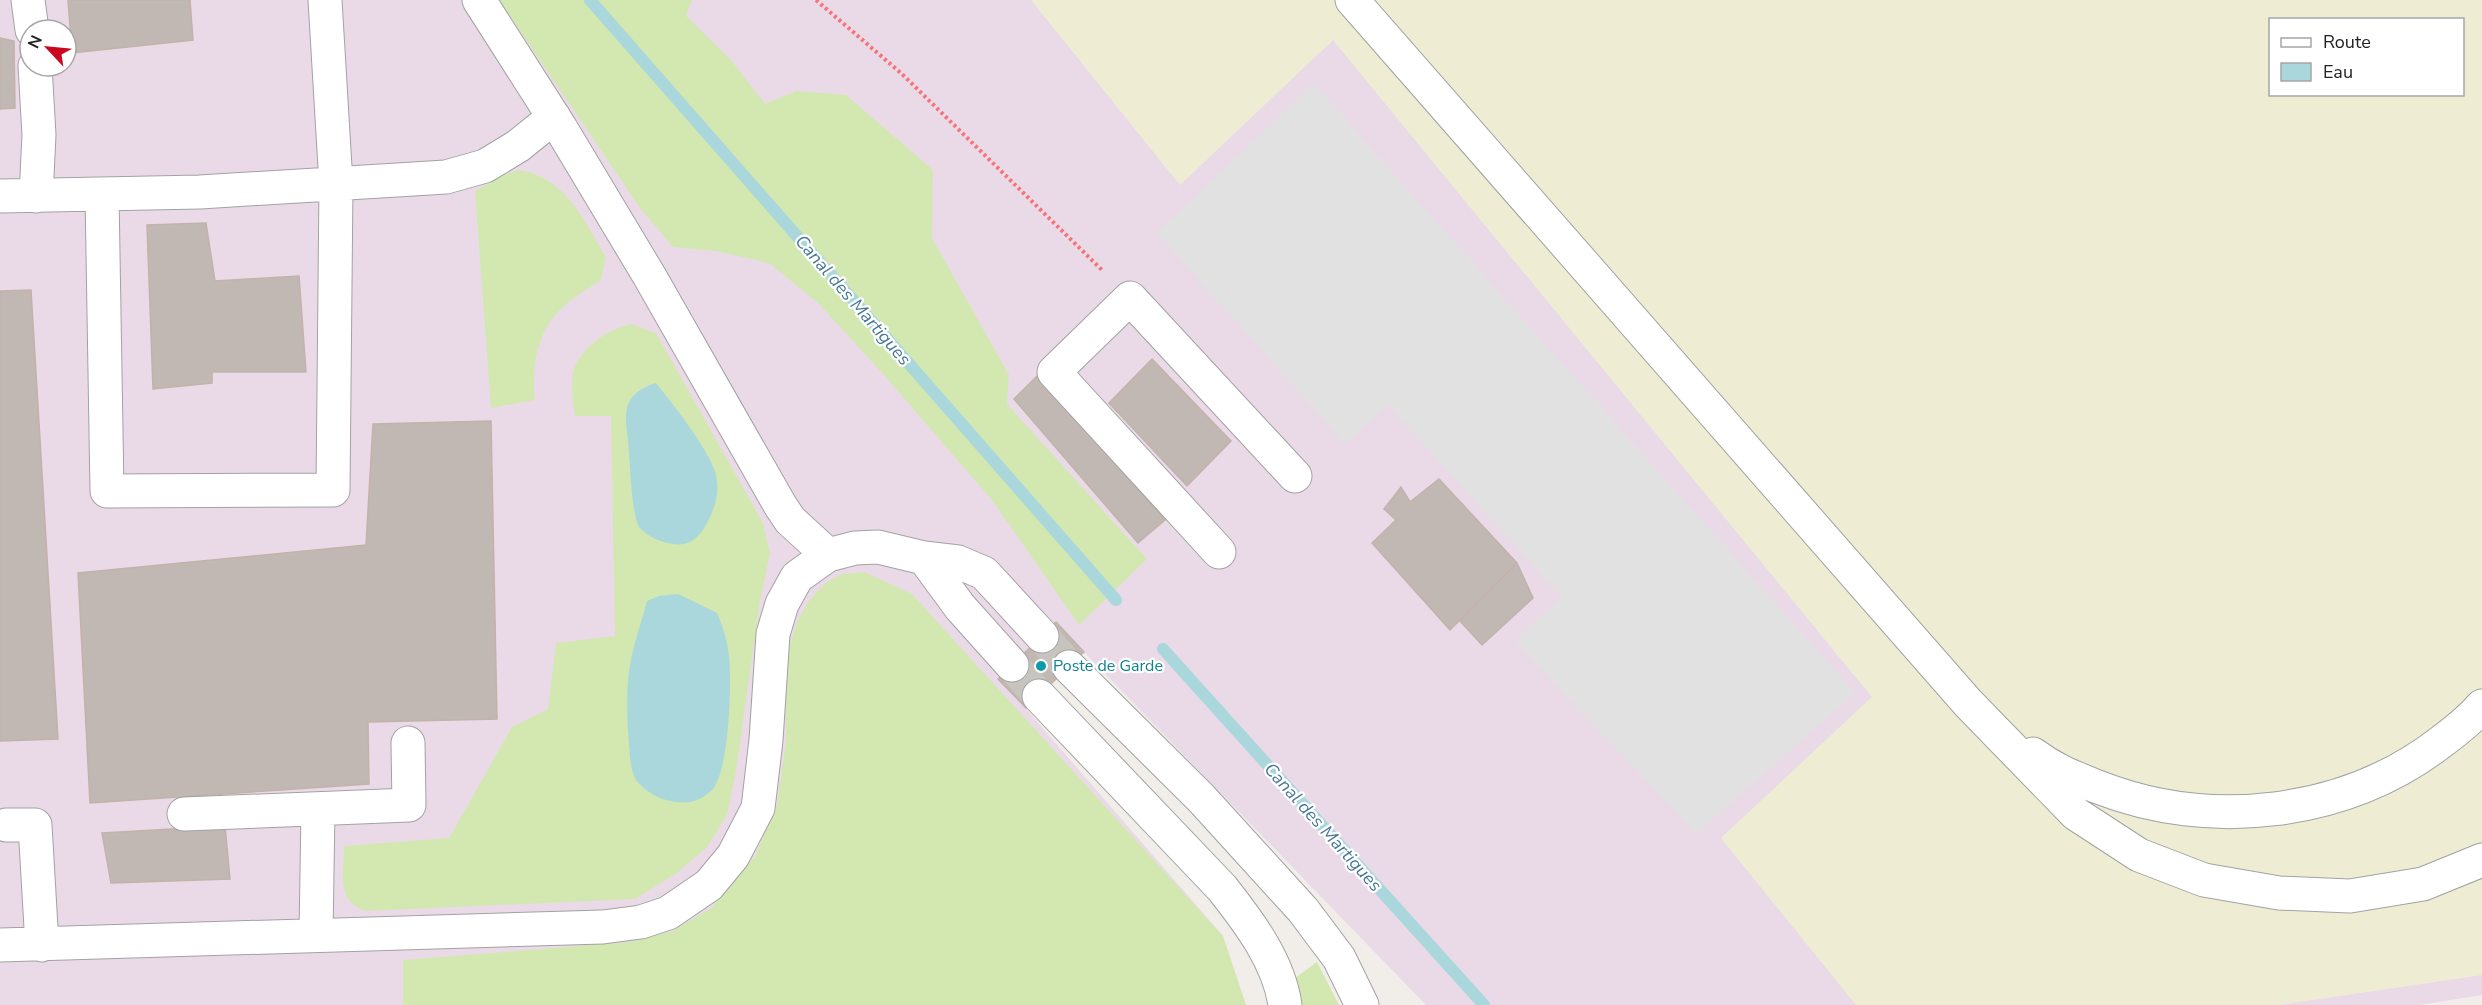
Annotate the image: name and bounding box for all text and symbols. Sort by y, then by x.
north arrow [18,18,78,78]
legend [2269,18,2464,96]
text: Route [2323,30,2371,54]
text: N [23,32,48,52]
text: Eau [2323,60,2353,84]
water label: Canal des Martigues [790,230,916,370]
place label: Poste de Garde [1053,655,1163,677]
marker: Poste de Garde [1034,659,1048,673]
water label: Canal des Martigues [1259,757,1387,897]

